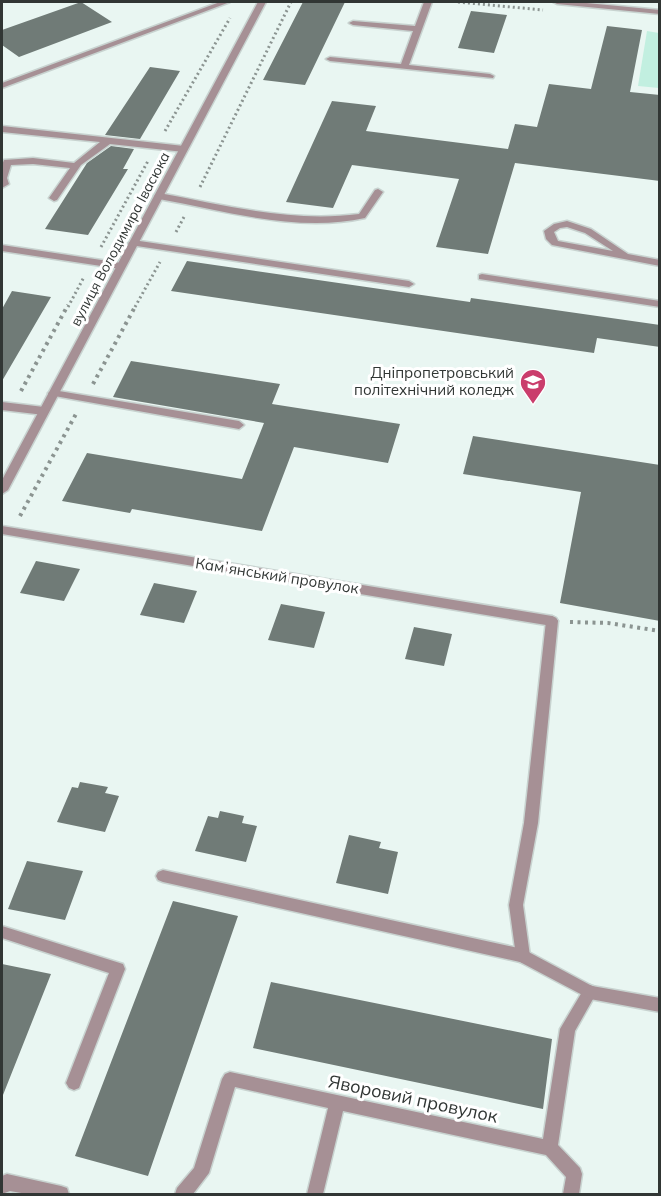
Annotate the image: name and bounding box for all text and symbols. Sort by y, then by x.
street label: вулиця Володимира Івасюка [66,149,174,329]
place label: Дніпропетровський політехнічний коледж [354,363,515,399]
school or university icon: Дніпропетровський політехнічний коледж [518,367,548,405]
street label: Камʼянський провулок [194,553,361,598]
street label: Яворовий провулок [326,1069,500,1128]

